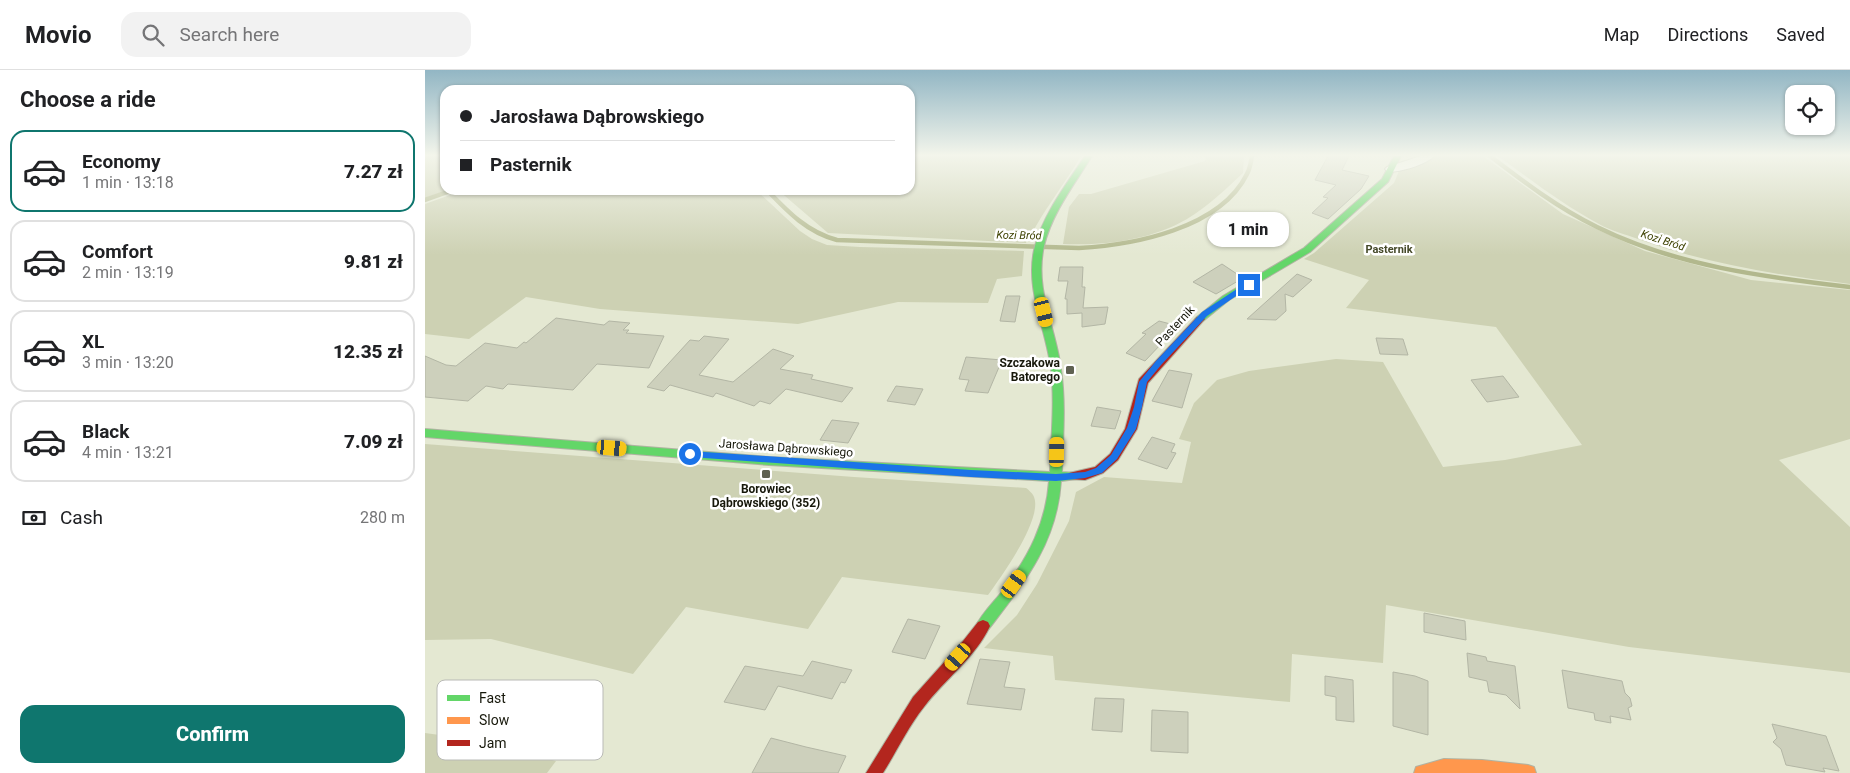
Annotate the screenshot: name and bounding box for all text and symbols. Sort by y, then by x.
search box [121,12,471,57]
text: Movio [25,21,91,49]
icon: search [139,21,167,49]
text: Search here [179,23,279,46]
text: Map [1604,24,1639,45]
text: Directions [1667,24,1748,45]
text: Saved [1776,24,1825,45]
map controls [1785,85,1835,135]
button: locate [1785,85,1835,135]
text: Choose a ride [20,87,156,112]
text: Jarosława Dąbrowskiego [490,105,704,128]
icon: car [22,149,67,194]
text: Economy [82,150,161,173]
text: Pasternik [490,153,572,176]
text: 7.27 zł [344,160,403,183]
text: 1 min · 13:18 [82,173,174,192]
callout: 1 min [1208,212,1290,248]
text: 1 min [1228,220,1268,239]
water label: Kozi Bród [1639,227,1687,254]
water label: Kozi Bród [996,229,1043,242]
icon: car [22,239,67,284]
text: Comfort [82,240,153,263]
district label: Pasternik [1365,243,1413,256]
text: 9.81 zł [344,250,403,273]
text: 2 min · 13:19 [82,263,174,282]
route end [1238,274,1260,296]
car [1033,296,1054,328]
street label: Pasternik [1153,302,1198,349]
icon: car [22,329,67,374]
text: XL [82,330,104,353]
text: 12.35 zł [333,340,403,363]
text: 3 min · 13:20 [82,353,174,372]
place label: Szczakowa Batorego [999,356,1061,384]
marker: Szczakowa Batorego [1064,364,1076,376]
icon: car [22,419,67,464]
text: Black [82,420,129,443]
text: 7.09 zł [344,430,403,453]
street label: Jarosława Dąbrowskiego [718,436,854,460]
car [1049,437,1064,467]
car [596,439,627,457]
text: 4 min · 13:21 [82,443,174,462]
route start [679,443,701,465]
marker: Borowiec Dąbrowskiego (352) [760,468,772,480]
place label: Borowiec Dąbrowskiego (352) [712,482,820,510]
icon: cash [20,504,48,532]
text: Cash [60,506,103,529]
text: 280 m [360,508,405,527]
car [999,567,1028,601]
car [942,641,973,673]
legend [437,680,603,760]
text: Fast [479,690,506,706]
button: Confirm [20,705,405,763]
text: Slow [479,712,510,728]
text: Jam [479,735,507,751]

